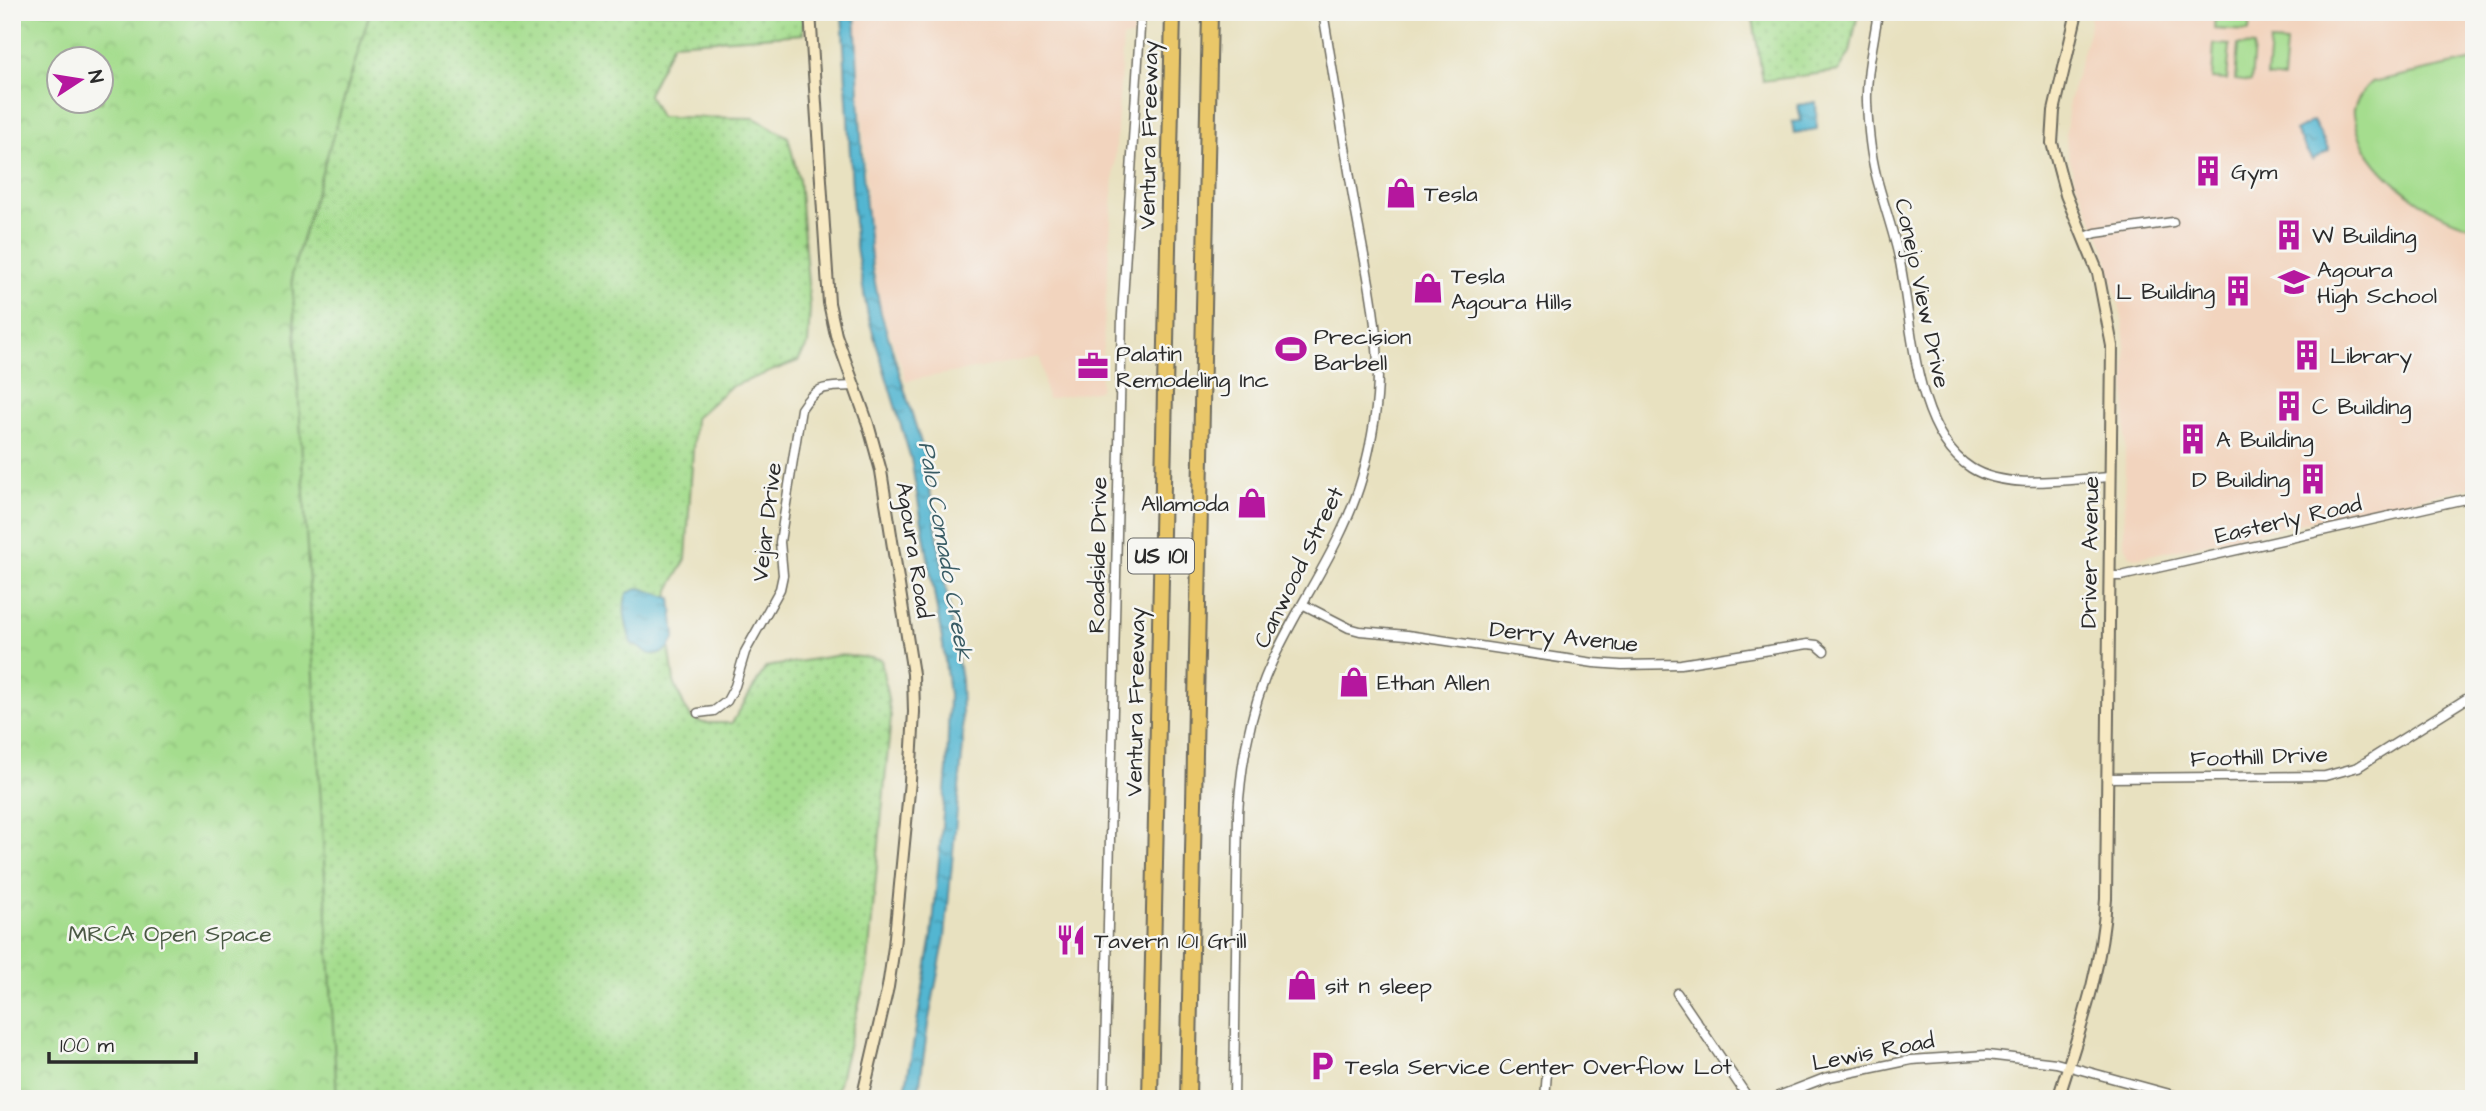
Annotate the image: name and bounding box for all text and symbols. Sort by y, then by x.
street label: Ventura Freeway [1131,40,1168,230]
north arrow [46,46,116,116]
text: N [81,68,110,85]
building icon: Gym [2191,154,2225,188]
place label: Gym [2231,156,2278,189]
shop icon: Tesla [1384,176,1418,210]
place label: Tesla [1424,178,1478,210]
street label: Conejo View Drive [1886,195,1958,391]
building icon: W Building [2272,218,2306,252]
place label: W Building [2312,220,2417,253]
place label: Agoura High School [2317,254,2437,313]
place label: Tesla Agoura Hills [1451,260,1572,319]
school or university icon: Agoura High School [2277,265,2311,299]
shop icon: Tesla Agoura Hills [1411,271,1445,305]
building icon: L Building [2221,274,2255,308]
place label: L Building [2116,276,2215,309]
place label: Precision Barbell [1314,321,1411,379]
sports icon: Precision Barbell [1274,332,1308,366]
place label: Palatin Remodeling Inc [1116,338,1269,397]
building icon: Library [2290,338,2324,372]
place label: Library [2330,340,2412,373]
office icon: Palatin Remodeling Inc [1076,349,1110,383]
building icon: C Building [2272,389,2306,423]
place label: C Building [2312,391,2411,424]
building icon: A Building [2176,422,2210,456]
place label: A Building [2216,424,2314,457]
water label: Palo Comado Creek [909,439,981,665]
street label: Vejar Drive [744,461,790,584]
building icon: D Building [2296,462,2330,496]
place label: D Building [2192,464,2290,497]
street label: Roadside Drive [1081,476,1115,634]
street label: Driver Avenue [2073,476,2107,628]
street label: Agoura Road [886,480,941,621]
street label: Canwood Street [1246,481,1352,654]
shop icon: Allamoda [1235,486,1269,520]
place label: Allamoda [1141,488,1229,520]
street label: Easterly Road [2212,488,2365,553]
road number: US 101 [1128,538,1194,574]
street label: Ventura Freeway [1118,607,1155,797]
street label: Derry Avenue [1488,613,1640,662]
shop icon: Ethan Allen [1337,665,1371,699]
place label: Ethan Allen [1377,667,1490,699]
street label: Foothill Drive [2190,739,2328,775]
park label: MRCA Open Space [68,918,272,950]
restaurant icon: Tavern 101 Grill [1054,923,1088,957]
place label: Tavern 101 Grill [1094,925,1247,957]
shop icon: sit n sleep [1285,968,1319,1002]
place label: sit n sleep [1325,970,1432,1002]
scale bar [49,1020,196,1064]
street label: Lewis Road [1809,1024,1937,1080]
text: 100 m [60,1031,115,1060]
parking icon: Tesla Service Center Overflow Lot [1305,1049,1339,1083]
place label: Tesla Service Center Overflow Lot [1345,1051,1733,1083]

